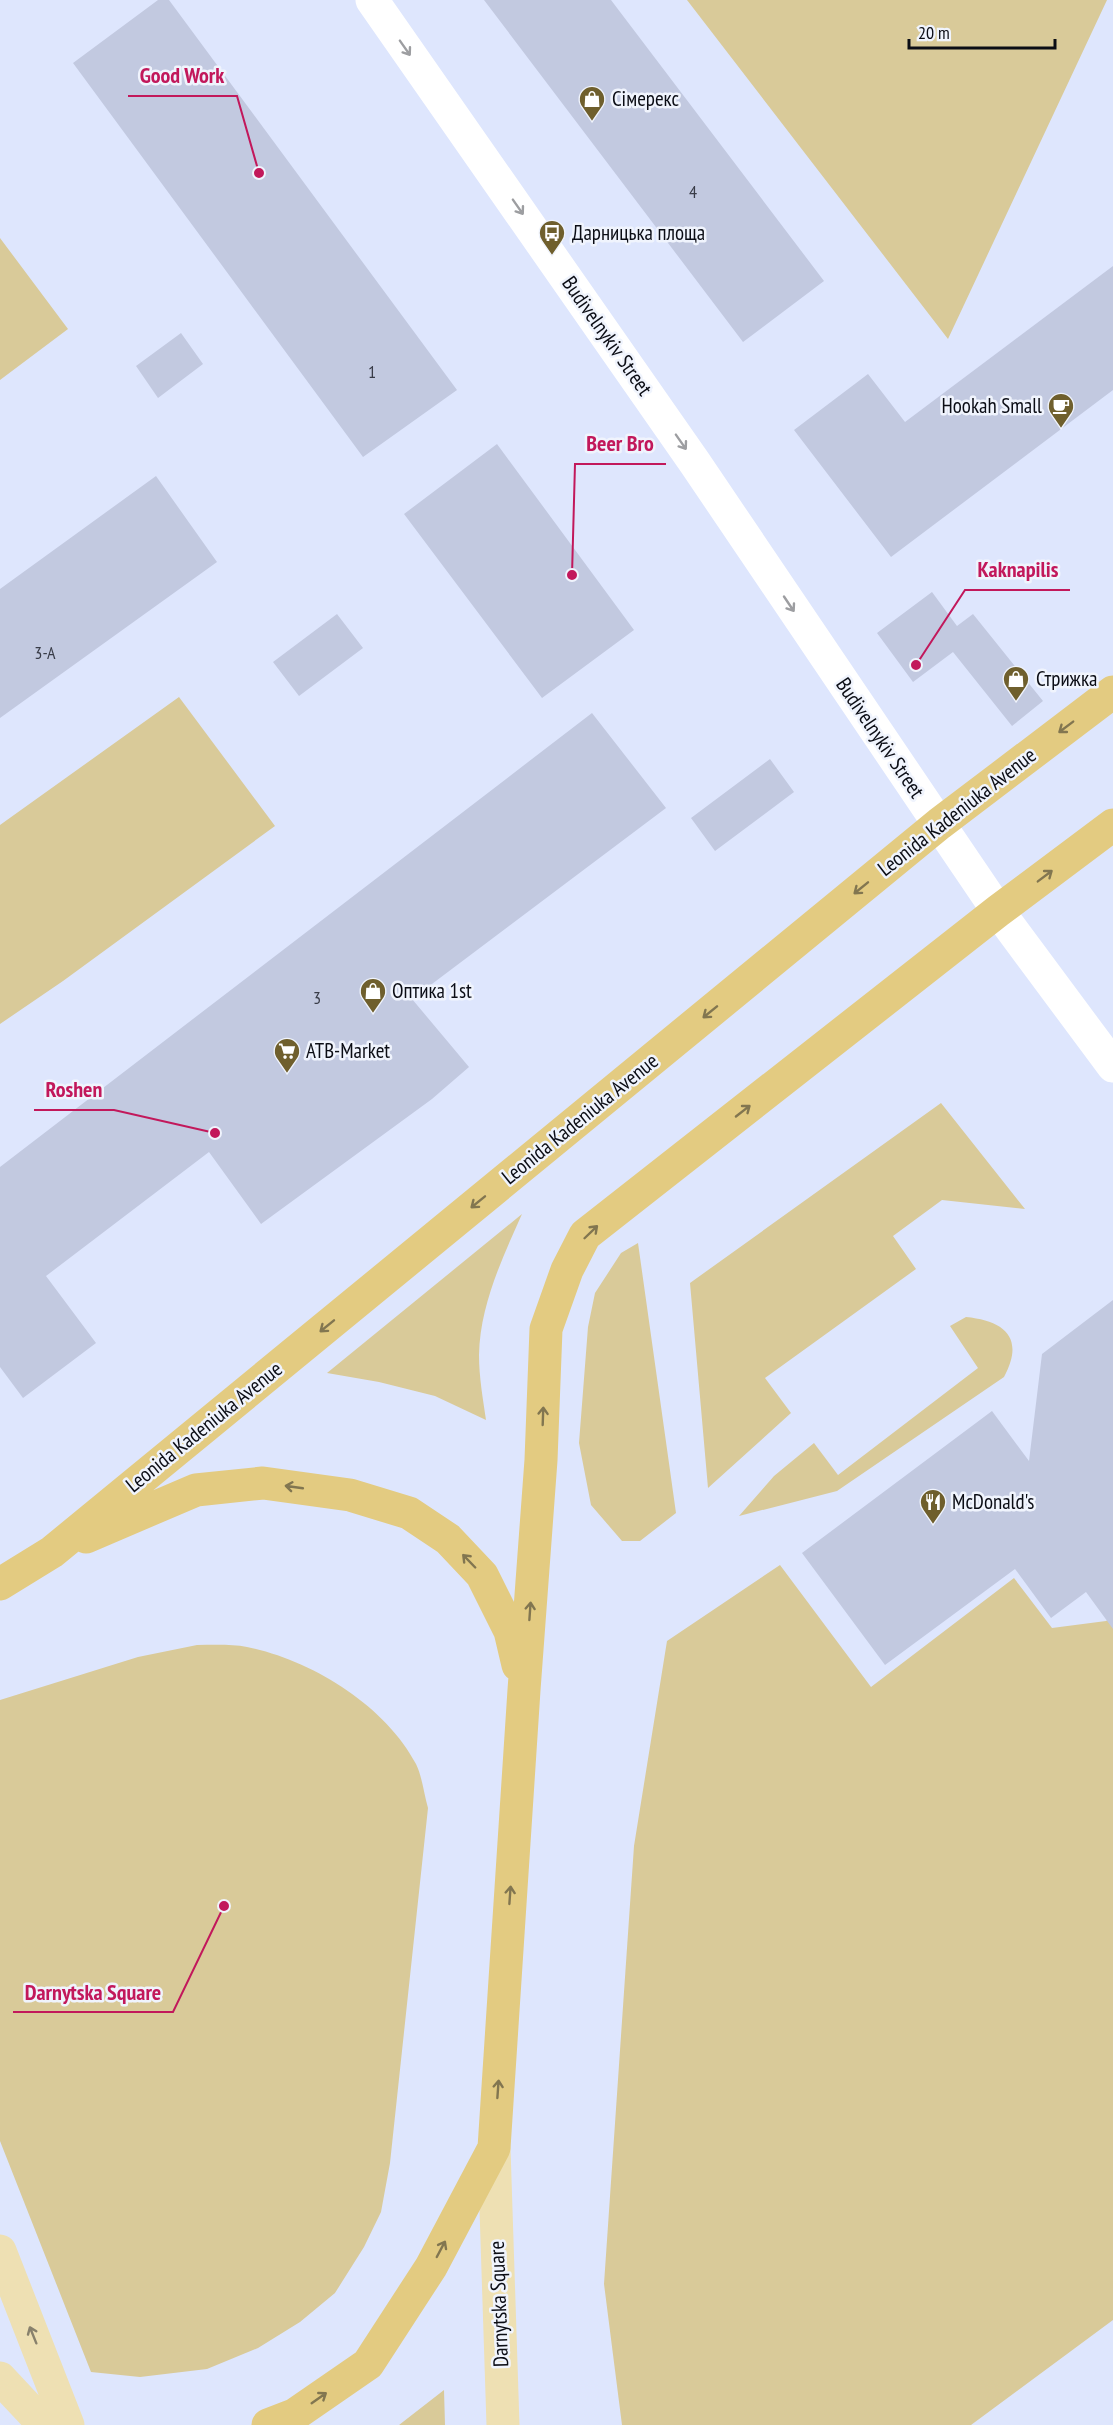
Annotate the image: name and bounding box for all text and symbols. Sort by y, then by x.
scale bar [909,12,1054,50]
text: 20 m [918,21,950,44]
one-way arrow [399,39,411,55]
callout: Good Work [128,56,237,96]
text: Good Work [140,61,225,89]
shop icon: Сімерекс [577,84,607,122]
place label: Сімерекс [612,85,680,112]
house number: 4 [689,180,697,203]
one-way arrow [512,199,524,215]
bus stop icon: Дарницька площа [537,218,567,256]
place label: Дарницька площа [572,219,705,246]
street label: Budivelnykiv Street [556,271,659,401]
house number: 1 [368,360,376,383]
cafe icon: Hookah Small [1046,391,1076,429]
place label: Hookah Small [942,392,1042,419]
callout: Beer Bro [575,424,666,464]
text: Beer Bro [586,429,654,457]
one-way arrow [674,434,687,451]
callout: Kaknapilis [965,550,1070,590]
text: Kaknapilis [977,555,1059,583]
one-way arrow [784,595,796,612]
house number: 3-А [34,641,56,664]
shop icon: Стрижка [1001,664,1031,702]
place label: Стрижка [1036,665,1097,692]
street label: Budivelnykiv Street [830,672,931,803]
one-way arrow [1059,721,1075,733]
street label: Leonida Kadeniuka Avenue [872,741,1041,882]
one-way arrow [1036,870,1052,882]
one-way arrow [854,881,869,895]
shop icon: Оптика 1st [358,976,388,1014]
place label: Оптика 1st [392,977,472,1004]
house number: 3 [313,986,321,1009]
one-way arrow [702,1005,718,1018]
supermarket icon: ATB-Market [272,1036,302,1074]
place label: ATB-Market [306,1037,390,1064]
street label: Leonida Kadeniuka Avenue [496,1047,663,1190]
callout: Roshen [34,1070,114,1110]
text: Roshen [46,1075,103,1103]
one-way arrow [735,1105,751,1118]
one-way arrow [471,1195,486,1209]
one-way arrow [583,1225,598,1240]
one-way arrow [320,1319,336,1332]
street label: Leonida Kadeniuka Avenue [120,1355,287,1498]
one-way arrow [537,1407,548,1427]
one-way arrow [285,1481,305,1492]
restaurant icon: McDonald's [918,1487,948,1525]
place label: McDonald's [952,1488,1034,1515]
one-way arrow [462,1554,476,1569]
one-way arrow [524,1602,535,1621]
one-way arrow [505,1885,516,1905]
callout: Darnytska Square [13,1972,173,2012]
text: Darnytska Square [25,1978,161,2006]
one-way arrow [493,2080,504,2100]
street label: Darnytska Square [483,2240,514,2368]
one-way arrow [436,2241,447,2259]
one-way arrow [27,2326,38,2344]
one-way arrow [311,2392,327,2404]

